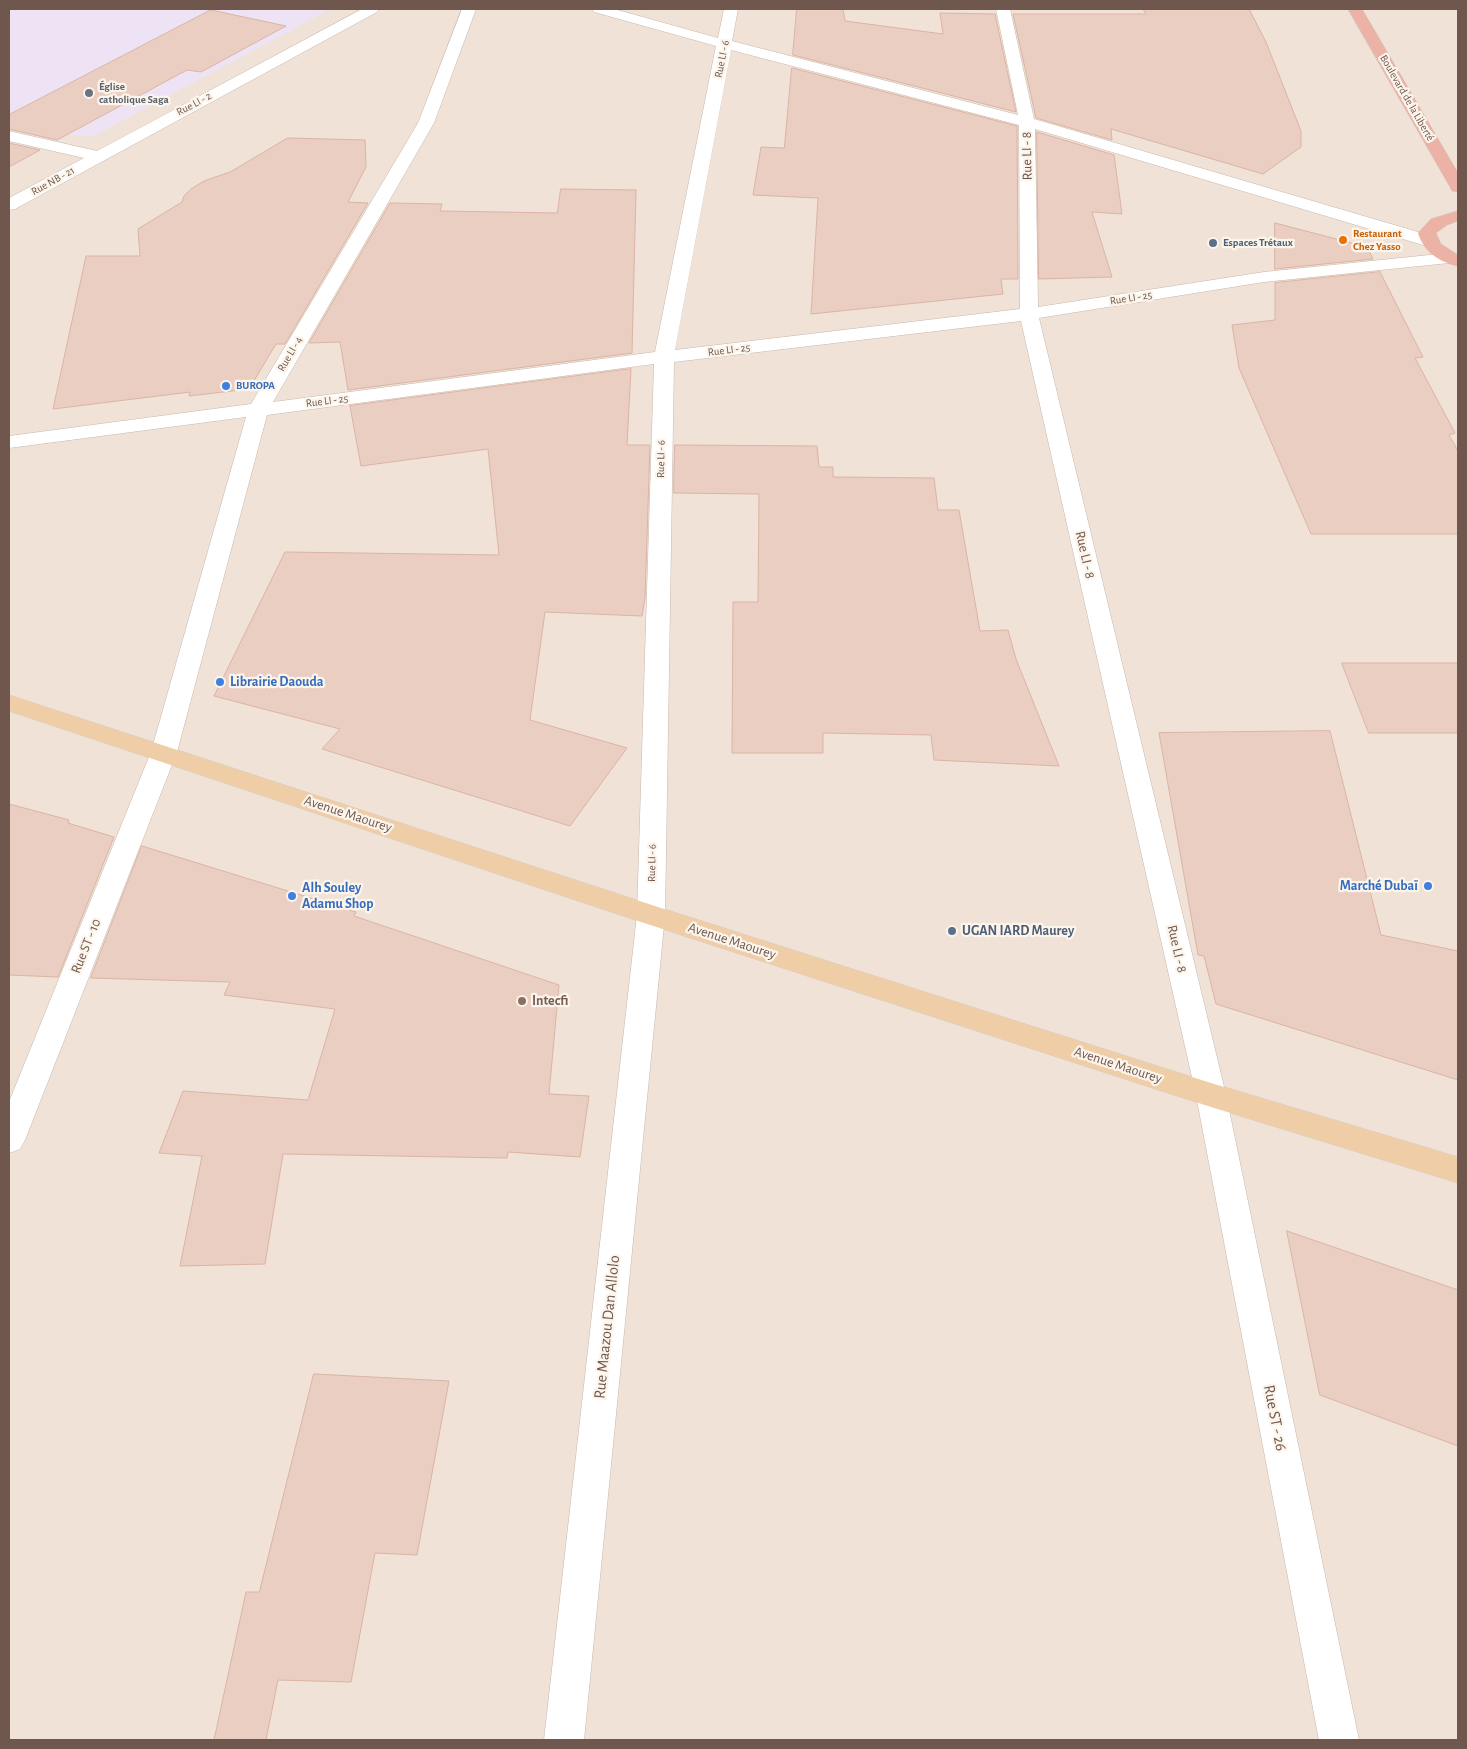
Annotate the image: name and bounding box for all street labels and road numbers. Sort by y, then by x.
street label: Rue LI - 6 [712,39,732,79]
street label: Boulevard de la Liberté [1377,53,1437,143]
street label: Rue LI - 2 [174,89,214,119]
street label: Rue LI - 8 [1018,132,1036,180]
street label: Rue NB - 21 [29,164,77,198]
street label: Rue LI - 25 [1109,288,1153,308]
street label: Rue LI - 4 [275,334,305,374]
street label: Rue LI - 25 [707,341,751,359]
street label: Rue LI - 25 [305,392,349,410]
street label: Rue LI - 6 [654,440,668,478]
street label: Rue LI - 8 [1071,529,1099,581]
street label: Avenue Maourey [302,792,394,836]
street label: Rue LI - 6 [645,844,659,882]
street label: Rue ST - 10 [67,916,105,976]
street label: Avenue Maourey [686,919,778,963]
street label: Rue LI - 8 [1163,923,1191,975]
street label: Avenue Maourey [1072,1043,1164,1087]
street label: Rue Maazou Dan Allolo [590,1254,624,1400]
street label: Rue ST - 26 [1259,1383,1291,1453]

